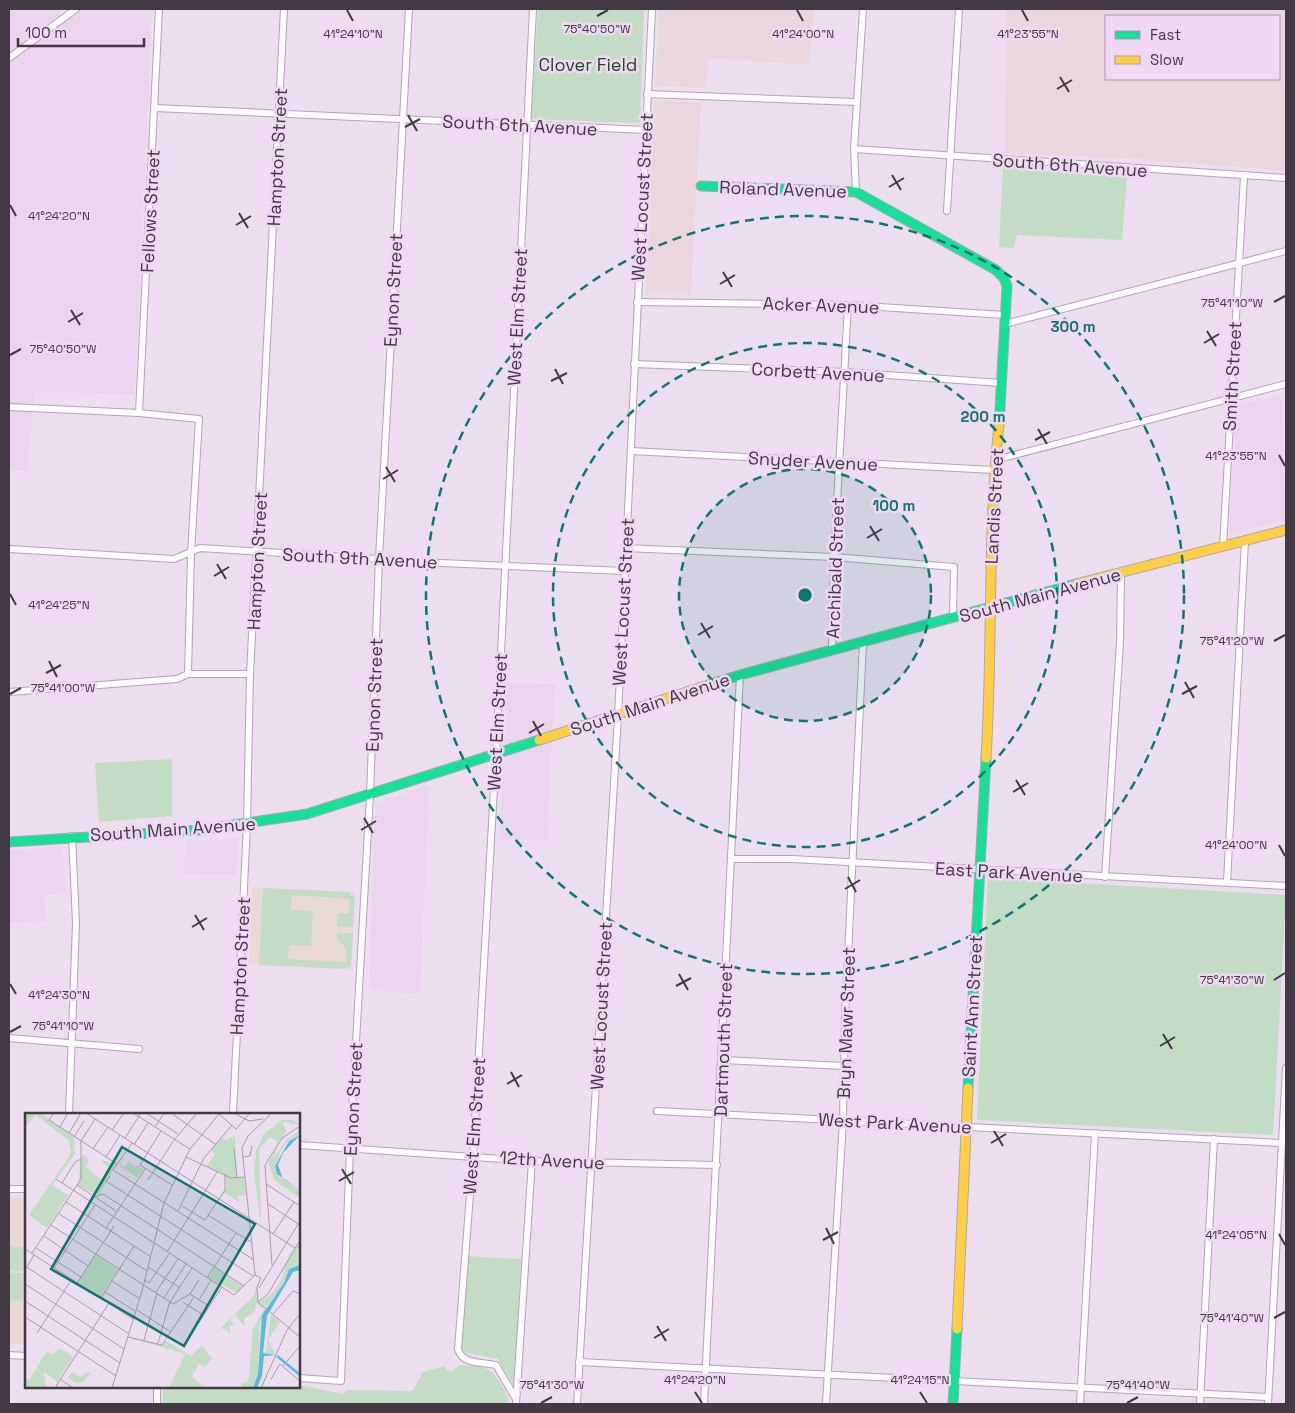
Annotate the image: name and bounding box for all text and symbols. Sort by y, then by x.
scale bar [18,15,144,47]
legend [1105,15,1280,80]
text: 75°40'50"W [563,21,631,37]
text: 100 m [25,23,67,42]
text: Fast [1150,25,1181,44]
text: 41°24'10"N [323,26,383,42]
text: 41°24'00"N [772,26,834,42]
text: 41°23'55"N [997,26,1059,42]
text: Slow [1150,50,1184,69]
park label: Clover Field [539,53,637,76]
street label: Hampton Street [262,87,292,227]
street label: South 6th Avenue [442,109,598,141]
street label: West Locust Street [626,112,658,282]
street label: South 6th Avenue [992,148,1148,182]
street label: Fellows Street [135,149,165,273]
street label: Roland Avenue [719,175,847,203]
text: 41°24'20"N [28,208,90,224]
street label: Eynon Street [379,232,407,348]
street label: West Elm Street [502,247,532,387]
street label: Acker Avenue [762,291,880,319]
text: 75°41'10"W [1201,295,1264,311]
text: 300 m [1050,317,1096,336]
street label: Smith Street [1218,321,1246,431]
text: 75°40'50"W [29,341,97,357]
street label: Corbett Avenue [751,357,885,387]
text: 200 m [961,407,1005,426]
street label: Snyder Avenue [748,446,878,476]
street label: Landis Street [979,447,1009,565]
text: 41°23'55"N [1205,448,1267,464]
street label: Hampton Street [242,491,272,631]
text: 100 m [873,496,915,515]
street label: Archibald Street [821,497,849,639]
street label: West Locust Street [607,517,639,687]
street label: South 9th Avenue [282,542,438,574]
street label: South Main Avenue [957,562,1123,628]
centre of rings [796,586,814,604]
text: 41°24'25"N [28,597,90,613]
text: 75°41'20"W [1200,633,1265,649]
street label: Eynon Street [361,638,387,752]
street label: West Elm Street [482,652,512,792]
street label: South Main Avenue [567,667,733,741]
text: 75°41'00"W [31,680,96,696]
street label: South Main Avenue [89,812,257,846]
text: 41°24'00"N [1205,837,1267,853]
street label: East Park Avenue [934,857,1084,887]
street label: Hampton Street [225,896,255,1036]
street label: West Locust Street [585,921,617,1091]
street label: Saint Ann Street [957,934,987,1078]
street label: Bryn Mawr Street [832,947,860,1099]
street label: Dartmouth Street [709,963,737,1117]
text: 75°41'30"W [1200,972,1265,988]
text: 41°24'30"N [28,987,90,1003]
text: 75°41'10"W [32,1018,95,1034]
street label: Eynon Street [339,1041,367,1157]
street label: West Elm Street [458,1056,490,1196]
street label: West Park Avenue [818,1107,972,1139]
inset map [25,1113,300,1388]
street label: 12th Avenue [499,1146,605,1174]
text: 41°24'05"N [1205,1227,1267,1243]
text: 75°41'40"W [1200,1310,1265,1326]
text: 41°24'20"N [664,1372,726,1388]
text: 41°24'15"N [890,1372,950,1388]
text: 75°41'30"W [520,1377,585,1393]
text: 75°41'40"W [1106,1377,1171,1393]

